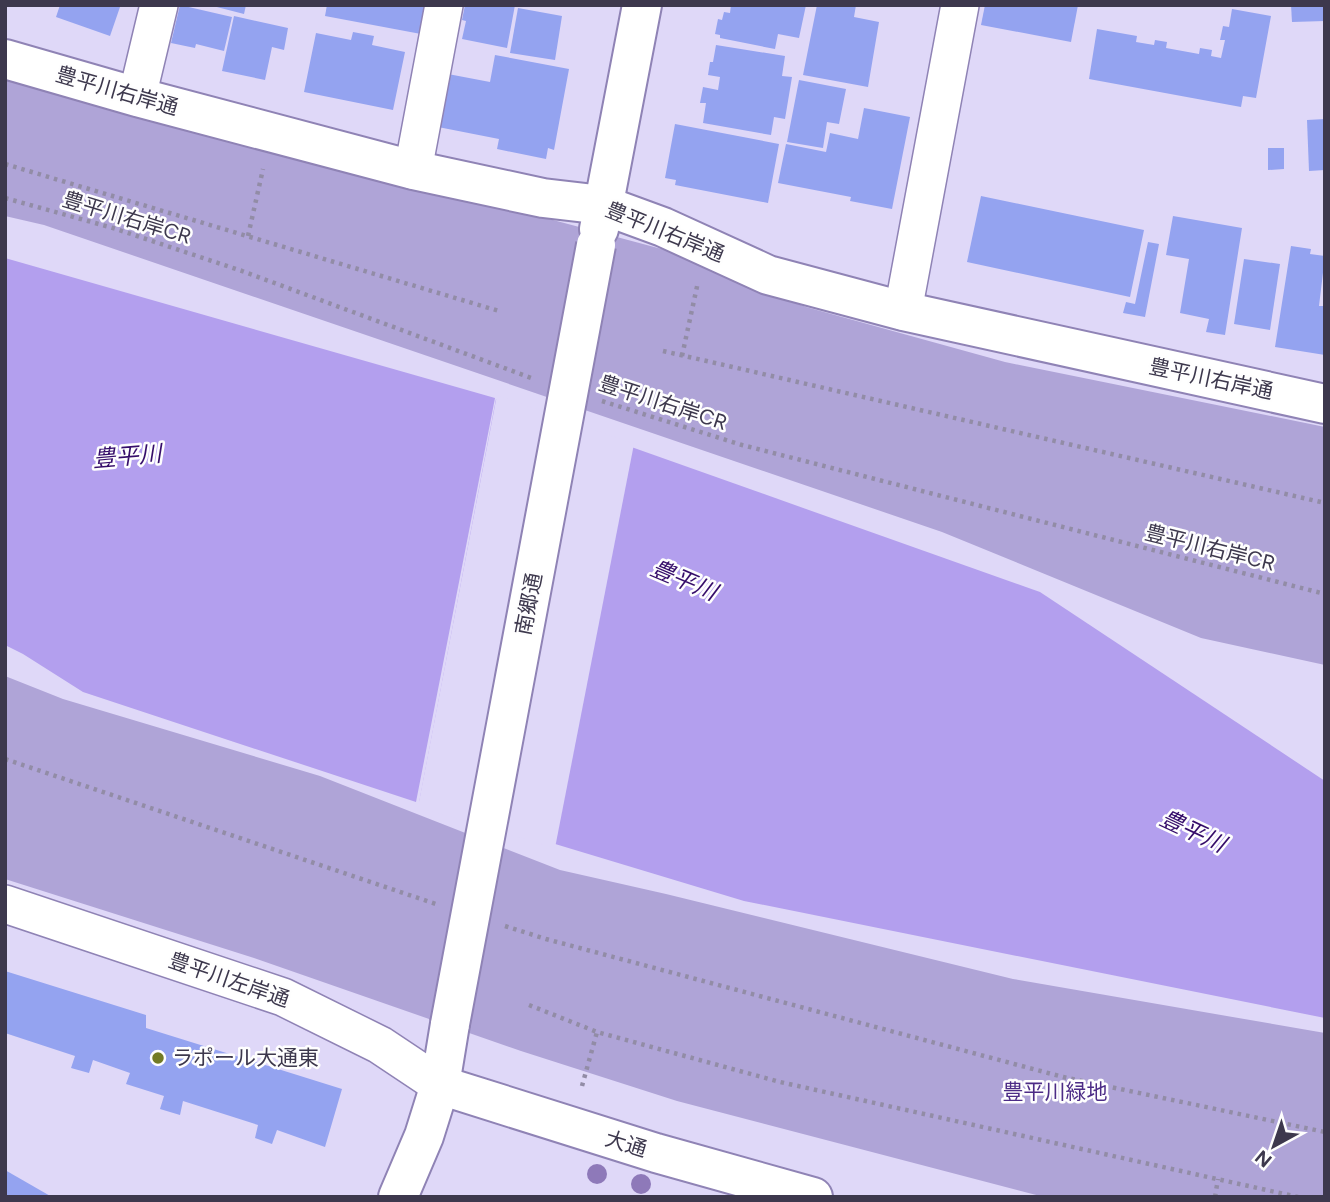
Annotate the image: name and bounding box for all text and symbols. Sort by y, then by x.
street label: 豊平川右岸通 [53,61,181,120]
street label: 豊平川右岸CR [60,186,195,249]
street label: 豊平川右岸通 [602,196,728,267]
street label: 豊平川右岸通 [1147,353,1275,404]
street label: 豊平川右岸CR [596,370,730,435]
water label: 豊平川 [91,439,166,473]
street label: 豊平川右岸CR [1142,519,1278,576]
water label: 豊平川 [647,554,724,608]
street label: 南郷通 [510,571,547,637]
water label: 豊平川 [1156,804,1233,860]
street label: 豊平川左岸通 [166,947,293,1012]
place label: ラポール大通東 [172,1045,319,1070]
marker: ラポール大通東 [150,1050,166,1066]
park label: 豊平川緑地 [1003,1079,1108,1104]
north arrow [1239,1111,1309,1181]
street label: 大通 [602,1125,650,1162]
text: N [1250,1145,1276,1172]

